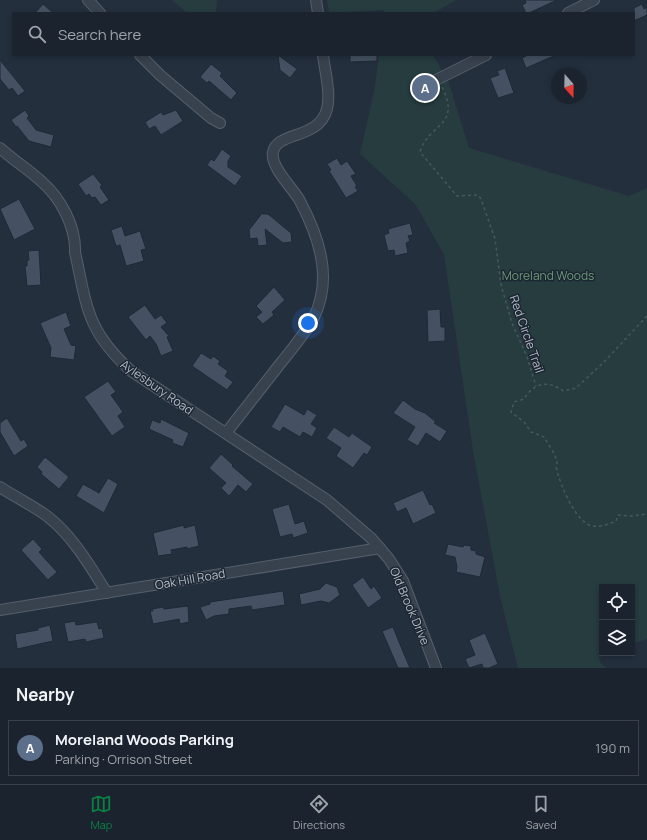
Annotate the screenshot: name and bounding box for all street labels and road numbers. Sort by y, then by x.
street label: Red Circle Trail [506,293,548,375]
street label: Aylesbury Road [117,356,197,418]
street label: Oak Hill Road [153,564,227,594]
street label: Old Brook Drive [386,564,434,648]

